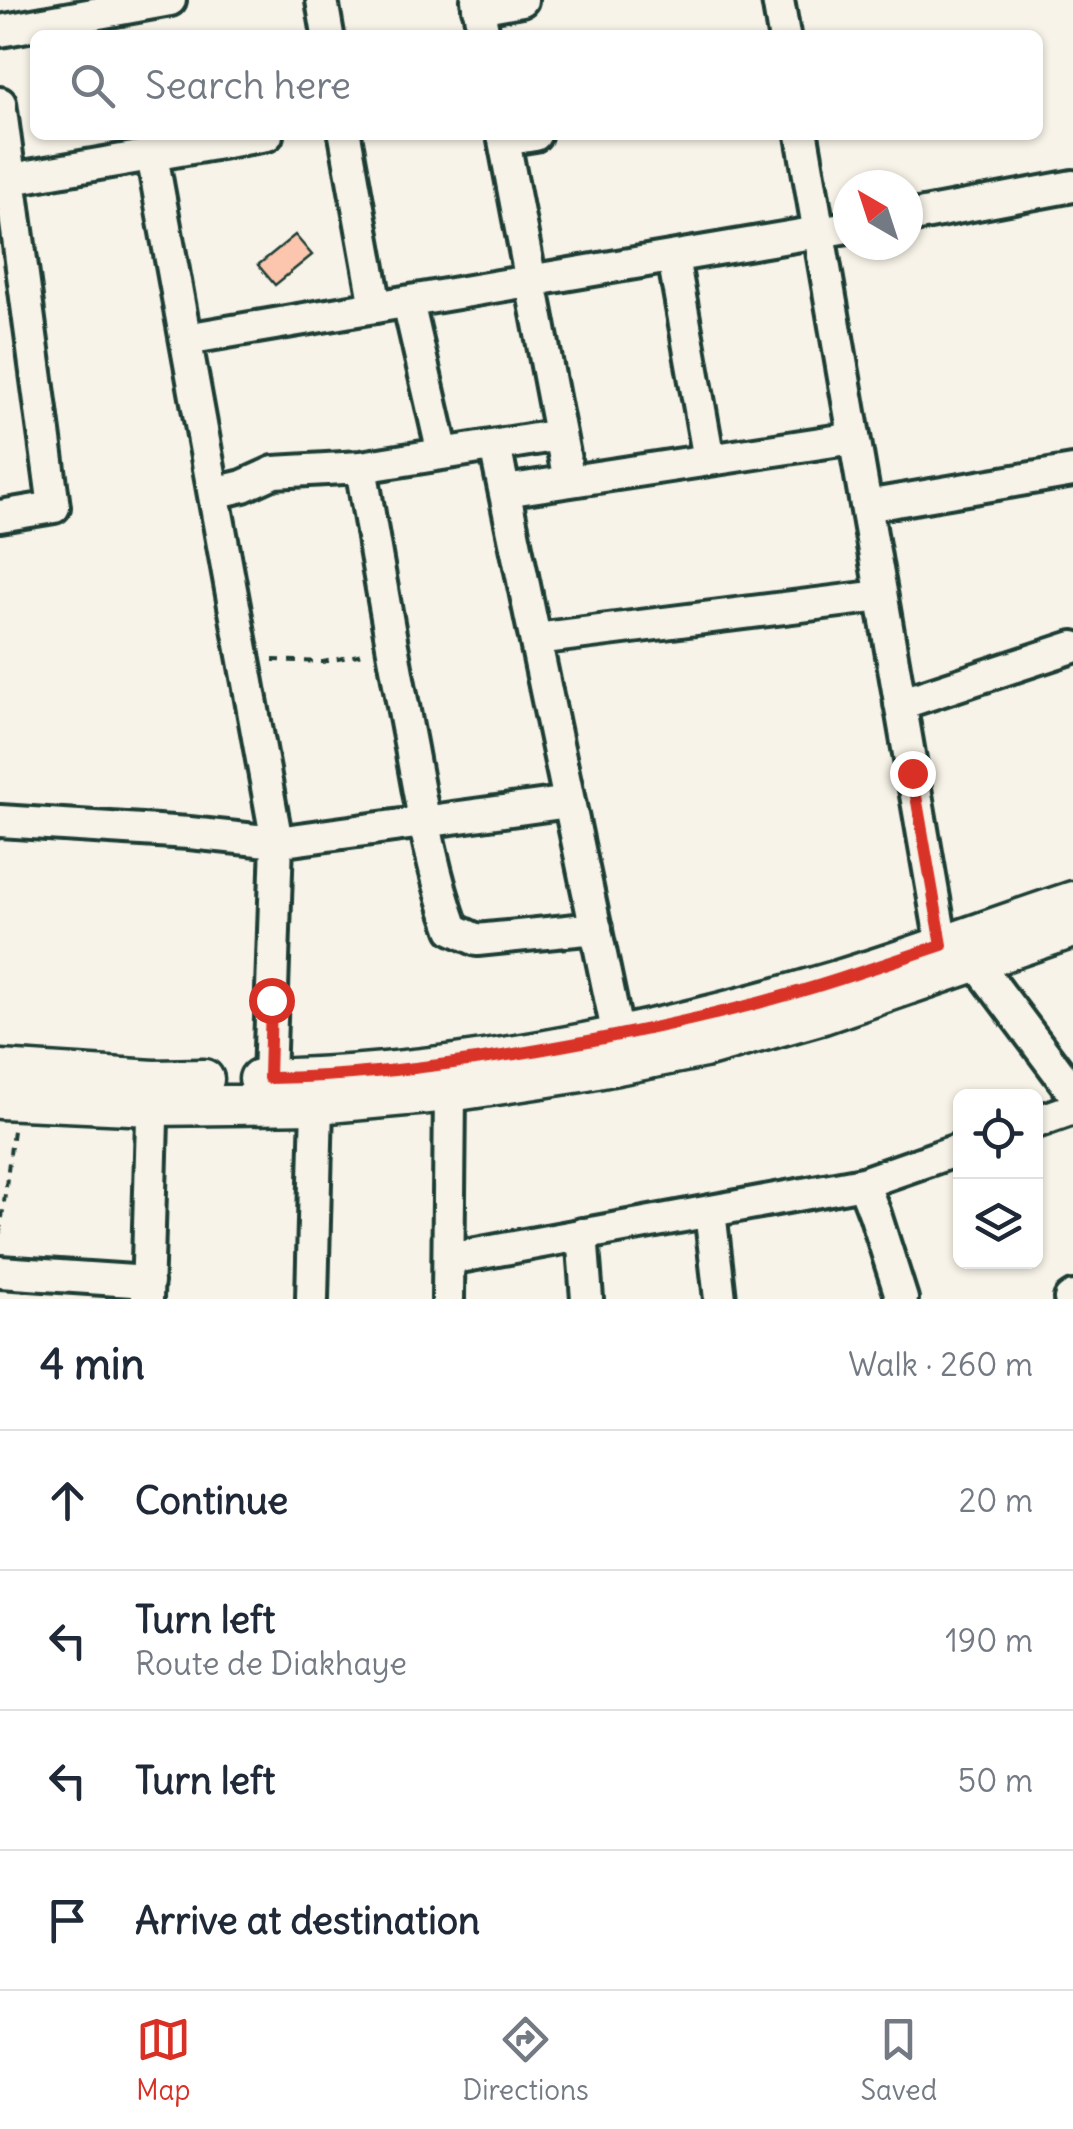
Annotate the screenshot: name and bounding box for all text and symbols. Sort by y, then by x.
search box [30,30,1043,140]
icon: search [65,58,120,113]
text: Search here [145,62,351,109]
north arrow [833,170,923,260]
route end [890,751,936,797]
route start [249,978,295,1024]
map controls [953,1089,1043,1269]
button: locate [953,1089,1043,1179]
button: layers [953,1179,1043,1269]
text: 4 min [40,1338,145,1390]
text: Walk · 260 m [848,1344,1033,1385]
icon: ahead [40,1473,95,1528]
text: Continue [135,1477,288,1524]
text: 20 m [959,1480,1033,1521]
text: Turn left [135,1596,275,1643]
icon: left [40,1613,95,1668]
text: 190 m [945,1620,1033,1661]
text: Route de Diakhaye [135,1643,407,1684]
icon: left [40,1753,95,1808]
text: Turn left [135,1757,275,1804]
text: 50 m [958,1760,1033,1801]
icon: arrive [40,1893,95,1948]
text: Arrive at destination [135,1897,480,1944]
tab: Map [136,2012,191,2108]
tab: Directions [462,2012,589,2108]
tab: Saved [860,2012,937,2108]

